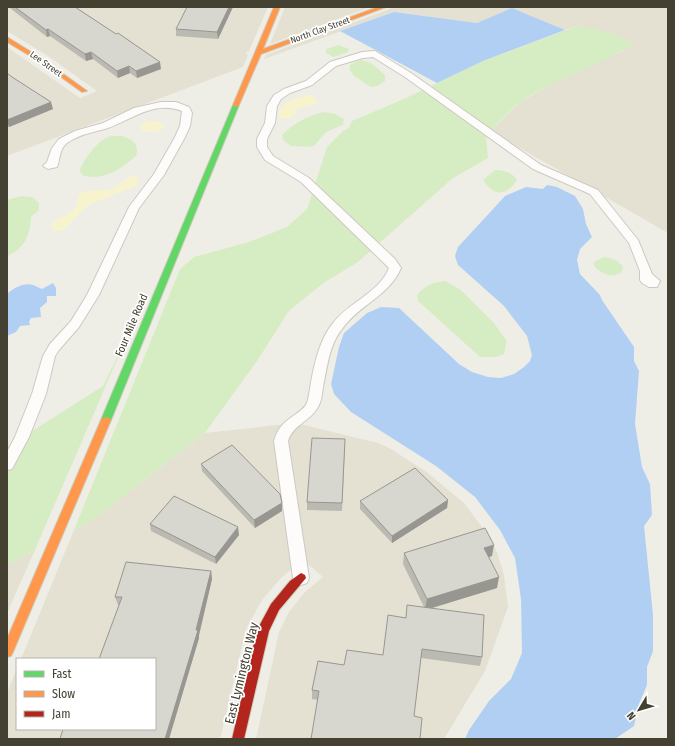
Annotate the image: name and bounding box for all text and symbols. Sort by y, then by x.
street label: North Clay Street [289,15,351,45]
street label: Lee Street [28,49,64,79]
street label: Four Mile Road [112,292,150,358]
street label: East Lymington Way [222,621,261,725]
legend [16,658,156,730]
text: Fast [52,667,71,681]
text: Slow [52,687,75,701]
north arrow [619,690,659,730]
text: Jam [52,707,70,721]
text: N [624,709,639,722]

